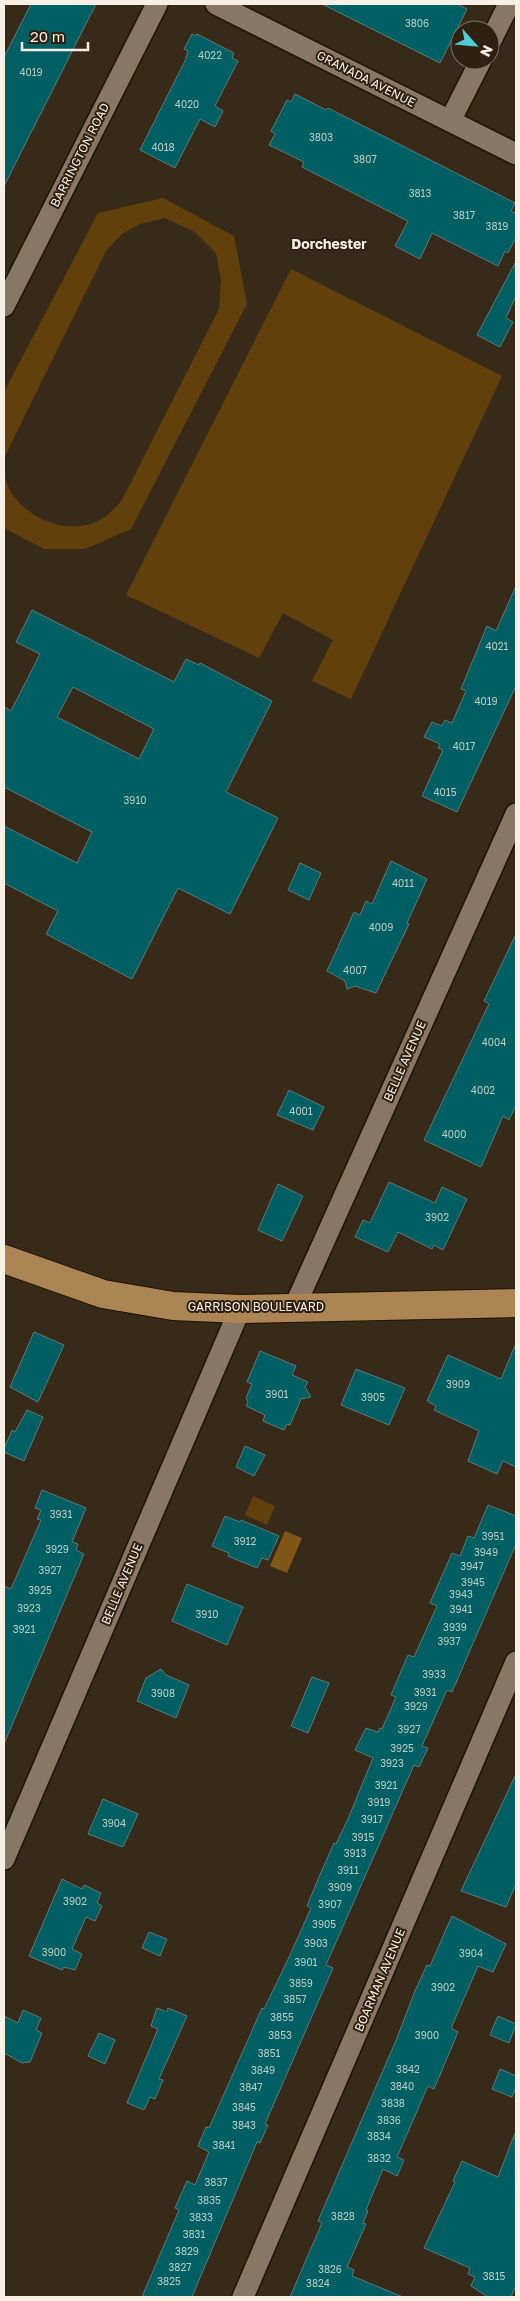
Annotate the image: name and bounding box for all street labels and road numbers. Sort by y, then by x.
street label: GRANADA AVENUE [314,47,418,110]
street label: BARRINGTON ROAD [47,100,112,209]
street label: BELLE AVENUE [380,1018,429,1104]
street label: GARRISON BOULEVARD [188,1299,324,1314]
street label: BELLE AVENUE [98,1541,145,1627]
street label: BOARMAN AVENUE [351,1926,408,2034]

